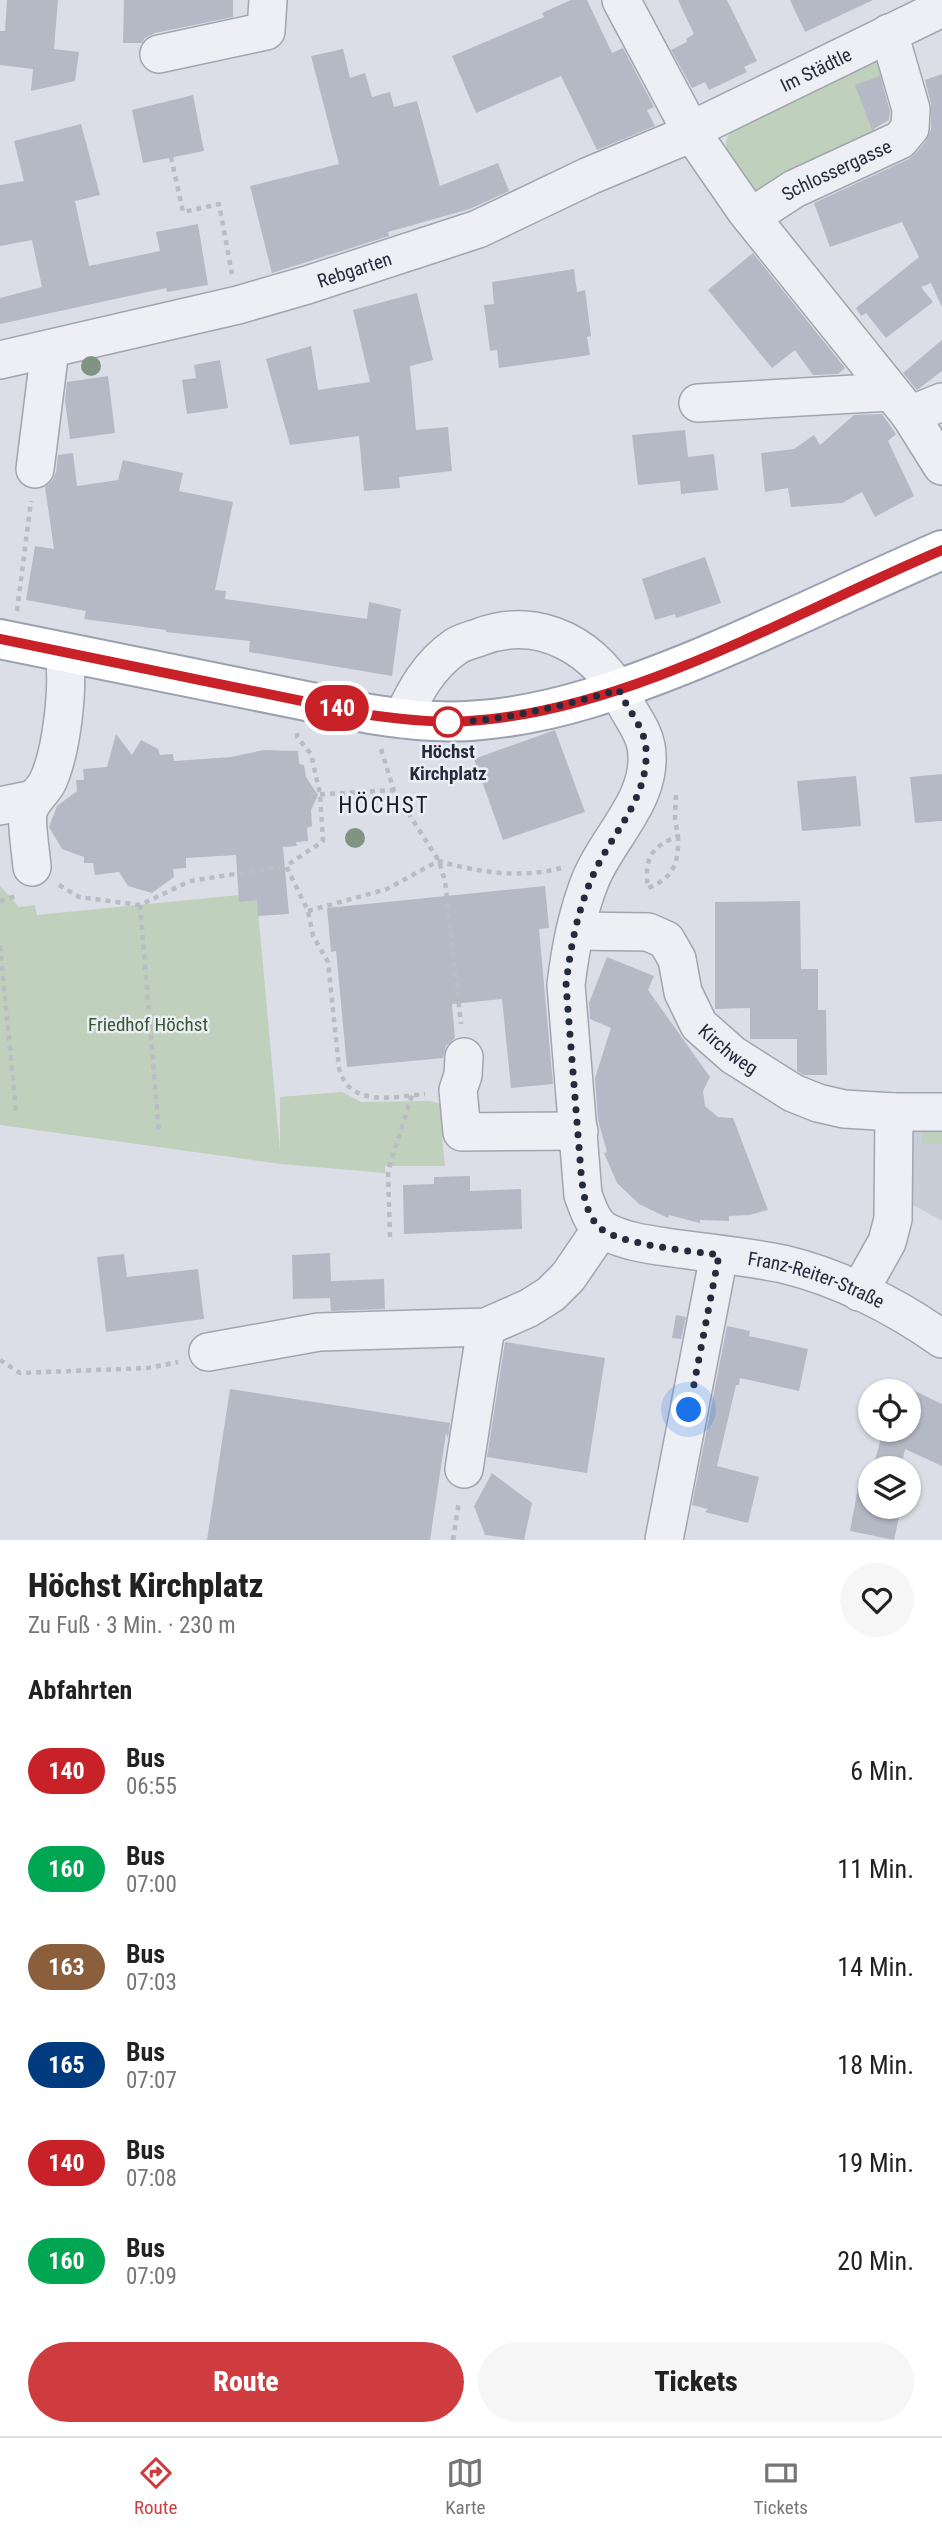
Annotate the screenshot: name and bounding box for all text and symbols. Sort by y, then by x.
street label: Im Städtle [777,43,855,97]
street label: Schlossergasse [778,135,895,206]
street label: Rebgarten [314,247,395,293]
line badge: 140 [297,685,377,731]
text: 140 [319,694,355,722]
marker: Höchst Kirchplatz [433,707,463,737]
place label: Höchst Kirchplatz [409,740,487,785]
district label: HÖCHST [338,791,430,819]
park label: Friedhof Höchst [88,1013,208,1036]
street label: Kirchweg [694,1019,762,1080]
street label: Franz-Reiter-Straße [746,1247,888,1313]
map controls [858,1379,921,1519]
button: locate [858,1379,921,1442]
your location [671,1392,706,1427]
button: layers [858,1456,921,1519]
button: heart [840,1563,914,1637]
text: Höchst Kirchplatz [28,1566,263,1605]
text: Zu Fuß · 3 Min. · 230 m [28,1612,236,1639]
text: Abfahrten [28,1675,132,1705]
text: Bus [126,1743,165,1773]
text: 6 Min. [850,1756,914,1786]
text: 140 [48,1757,85,1785]
text: 06:55 [126,1773,177,1800]
text: Bus [126,1841,165,1871]
text: 11 Min. [837,1854,914,1884]
text: 160 [48,1855,85,1883]
text: 07:00 [126,1871,177,1898]
text: Bus [126,1939,165,1969]
text: 14 Min. [837,1952,914,1982]
text: 163 [48,1953,85,1981]
text: 07:03 [126,1969,177,1996]
text: Bus [126,2037,165,2067]
text: 18 Min. [837,2050,914,2080]
text: 165 [48,2051,85,2079]
text: 07:07 [126,2067,177,2094]
text: Bus [126,2135,165,2165]
text: 19 Min. [837,2148,914,2178]
text: 140 [48,2149,85,2177]
text: 07:08 [126,2165,177,2192]
text: Bus [126,2233,165,2263]
text: 20 Min. [837,2246,914,2276]
text: 160 [48,2247,85,2275]
text: 07:09 [126,2263,177,2290]
button: Route [28,2342,464,2422]
button: Tickets [478,2342,914,2422]
tab: Route [134,2454,177,2519]
tab: Karte [445,2454,485,2519]
tab: Tickets [753,2454,808,2519]

